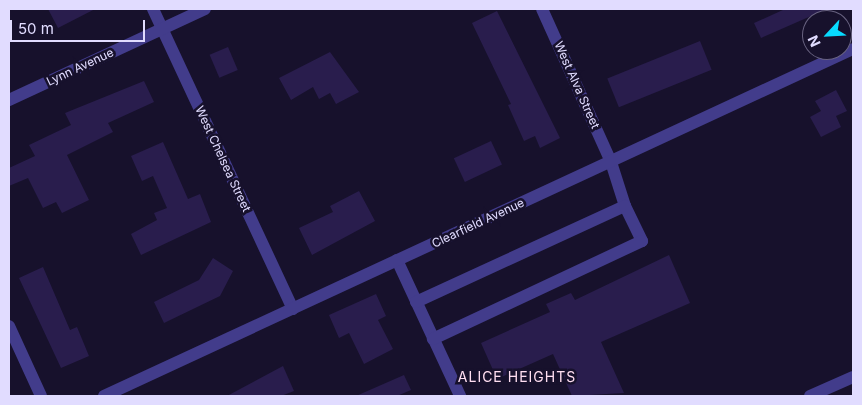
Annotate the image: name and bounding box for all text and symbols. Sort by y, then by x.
scale bar [12,10,148,42]
north arrow [802,10,852,60]
text: 50 m [18,19,54,38]
text: N [804,33,824,50]
street label: West Alva Street [551,39,603,131]
street label: Lynn Avenue [44,45,116,89]
street label: West Chelsea Street [192,104,254,214]
street label: Clearfield Avenue [429,195,527,251]
district label: ALICE HEIGHTS [456,369,578,385]

